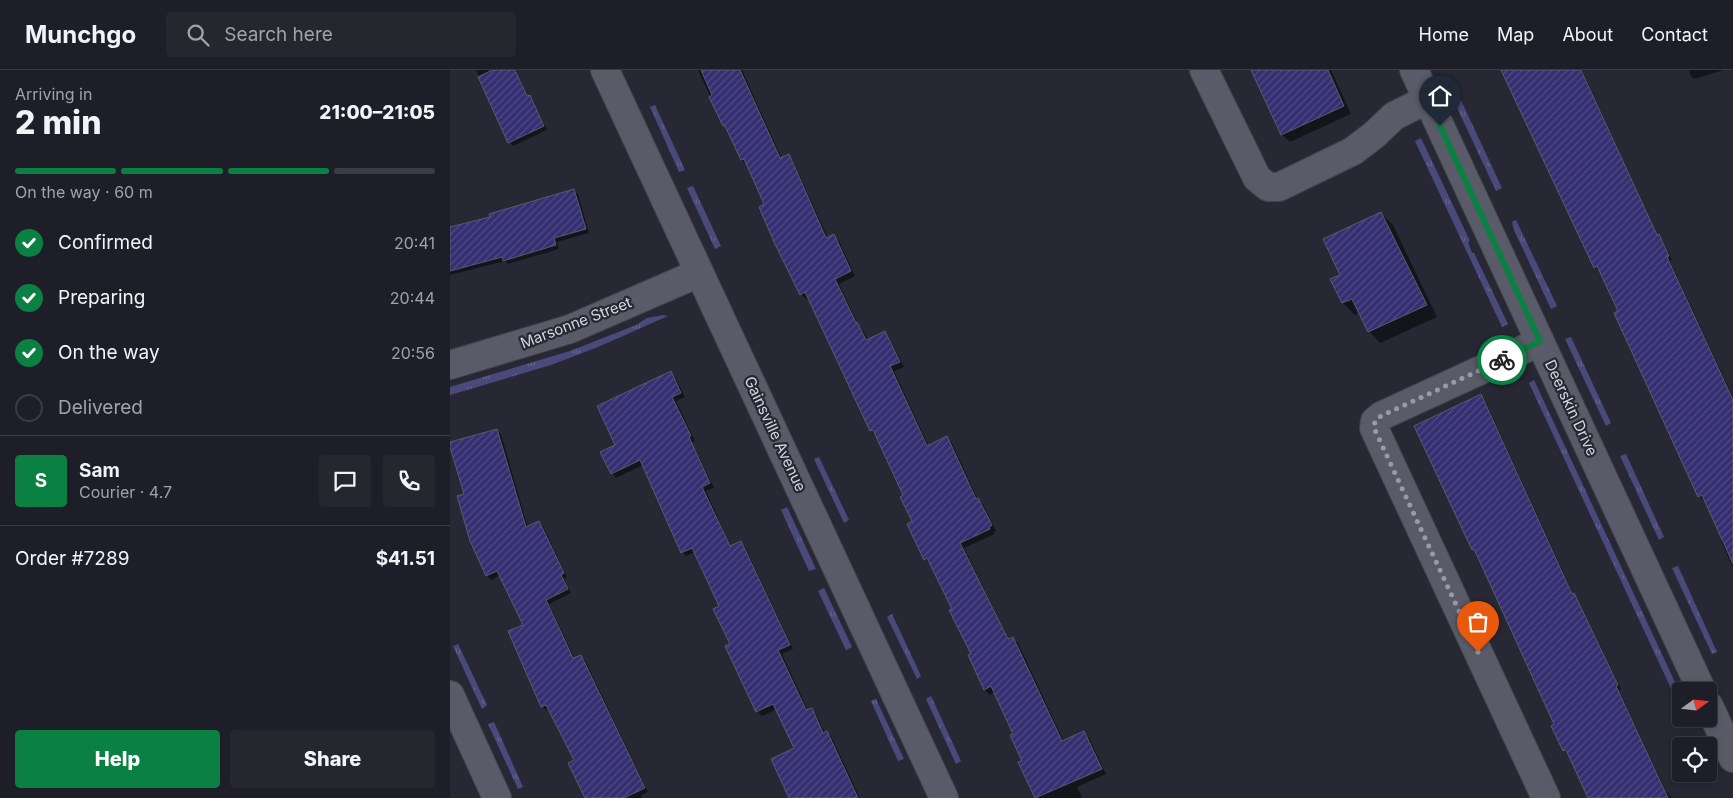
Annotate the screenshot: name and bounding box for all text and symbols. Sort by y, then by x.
search box [166,12,516,57]
text: Munchgo [25,20,136,49]
icon: search [184,21,212,49]
text: Search here [224,23,333,46]
text: Home [1419,24,1469,45]
text: Map [1497,24,1534,45]
text: About [1562,24,1613,45]
text: Contact [1641,24,1708,45]
pin [1419,75,1461,126]
icon: home [1426,82,1454,110]
text: Arriving in [15,84,92,104]
text: 21:00–21:05 [319,101,435,124]
text: 2 min [15,103,101,142]
text: On the way · 60 m [15,182,153,202]
icon: check [15,229,43,257]
text: Confirmed [58,231,153,254]
text: 20:41 [394,233,435,253]
icon: check [15,284,43,312]
text: Preparing [58,286,145,309]
text: 20:44 [390,288,435,308]
street label: Marsonne Street [518,293,634,352]
courier [1477,335,1527,385]
icon: check [15,339,43,367]
text: On the way [58,341,160,364]
text: 20:56 [391,343,435,363]
icon: bike [1488,346,1516,374]
street label: Deerskin Drive [1541,357,1602,459]
street label: Gainsville Avenue [740,373,810,494]
text: Delivered [58,396,143,419]
button: chat [319,455,371,507]
button: phone [383,455,435,507]
text: Sam [79,459,120,482]
text: S [35,469,47,492]
text: Courier · 4.7 [79,482,172,502]
text: Order #7289 [15,547,129,570]
text: $41.51 [376,547,435,570]
pin [1457,601,1499,652]
icon: bag [1464,608,1492,636]
north arrow [1672,682,1718,728]
map controls [1672,682,1717,782]
button: Help [15,730,220,788]
button: Share [230,730,435,788]
button: locate [1672,737,1717,782]

